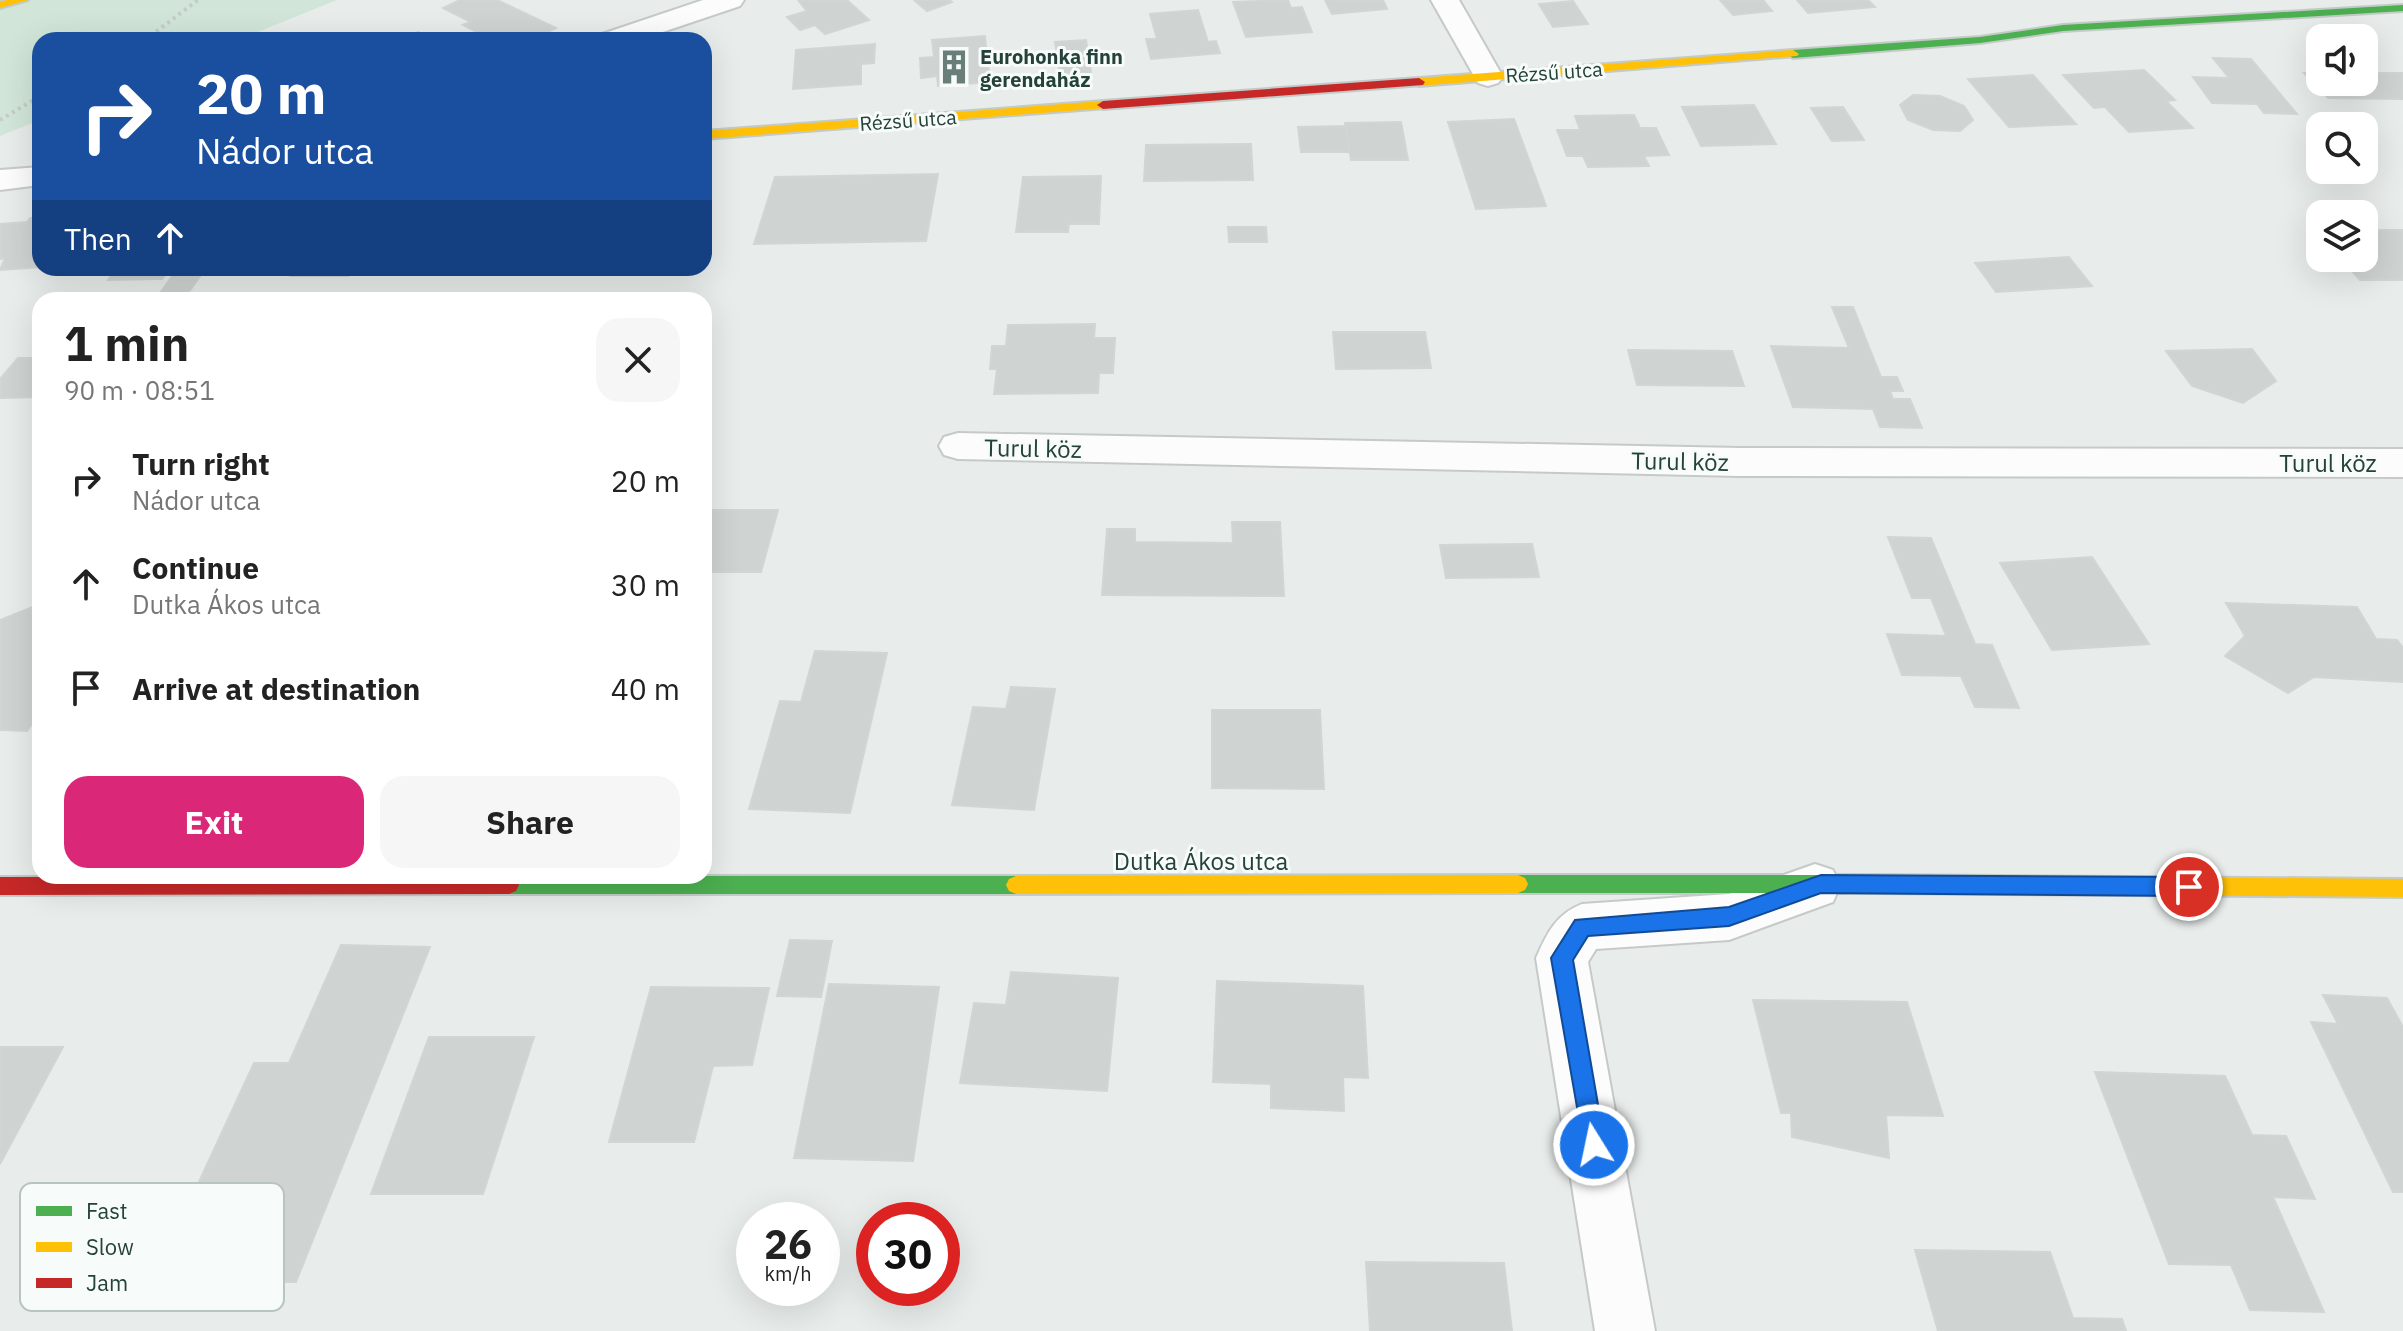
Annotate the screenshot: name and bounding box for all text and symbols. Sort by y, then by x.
map controls [2306,24,2378,272]
button: sound [2306,24,2378,96]
place label: Eurohonka finn gerendaház [980,43,1123,93]
building icon: Eurohonka finn gerendaház [935,48,973,86]
street label: Rézsű utca [1504,55,1604,89]
text: 20 m [196,57,326,129]
icon: right [64,64,168,168]
street label: Rézsű utca [858,103,958,137]
button: search [2306,112,2378,184]
text: Nádor utca [196,127,374,174]
button: layers [2306,200,2378,272]
icon: ahead [148,216,192,260]
text: Then [64,219,132,258]
text: 1 min [64,312,189,374]
button: close [596,318,680,402]
text: 90 m · 08:51 [64,373,215,407]
street label: Turul köz [984,431,1082,465]
text: Turn right [132,444,270,483]
street label: Turul köz [1631,444,1729,478]
street label: Turul köz [2279,447,2377,479]
icon: right [64,458,108,502]
text: 20 m [611,461,680,500]
text: Nádor utca [132,483,260,517]
text: Continue [132,548,259,587]
icon: ahead [64,562,108,606]
text: 30 m [611,565,680,604]
text: Dutka Ákos utca [132,587,321,621]
icon: arrive [64,666,108,710]
text: Arrive at destination [132,669,420,708]
text: 40 m [611,669,680,708]
button: Exit [64,776,364,868]
button: Share [380,776,680,868]
street label: Dutka Ákos utca [1114,845,1288,877]
pin [2155,853,2223,921]
icon: arrive [2167,865,2211,909]
position arrow [1552,1103,1636,1187]
legend [20,1183,284,1311]
text: Fast [86,1196,127,1225]
speed limit sign: 30 [856,1202,960,1306]
text: 26 [764,1218,812,1270]
text: Slow [86,1232,134,1261]
text: km/h [764,1260,812,1287]
text: Jam [86,1268,128,1297]

